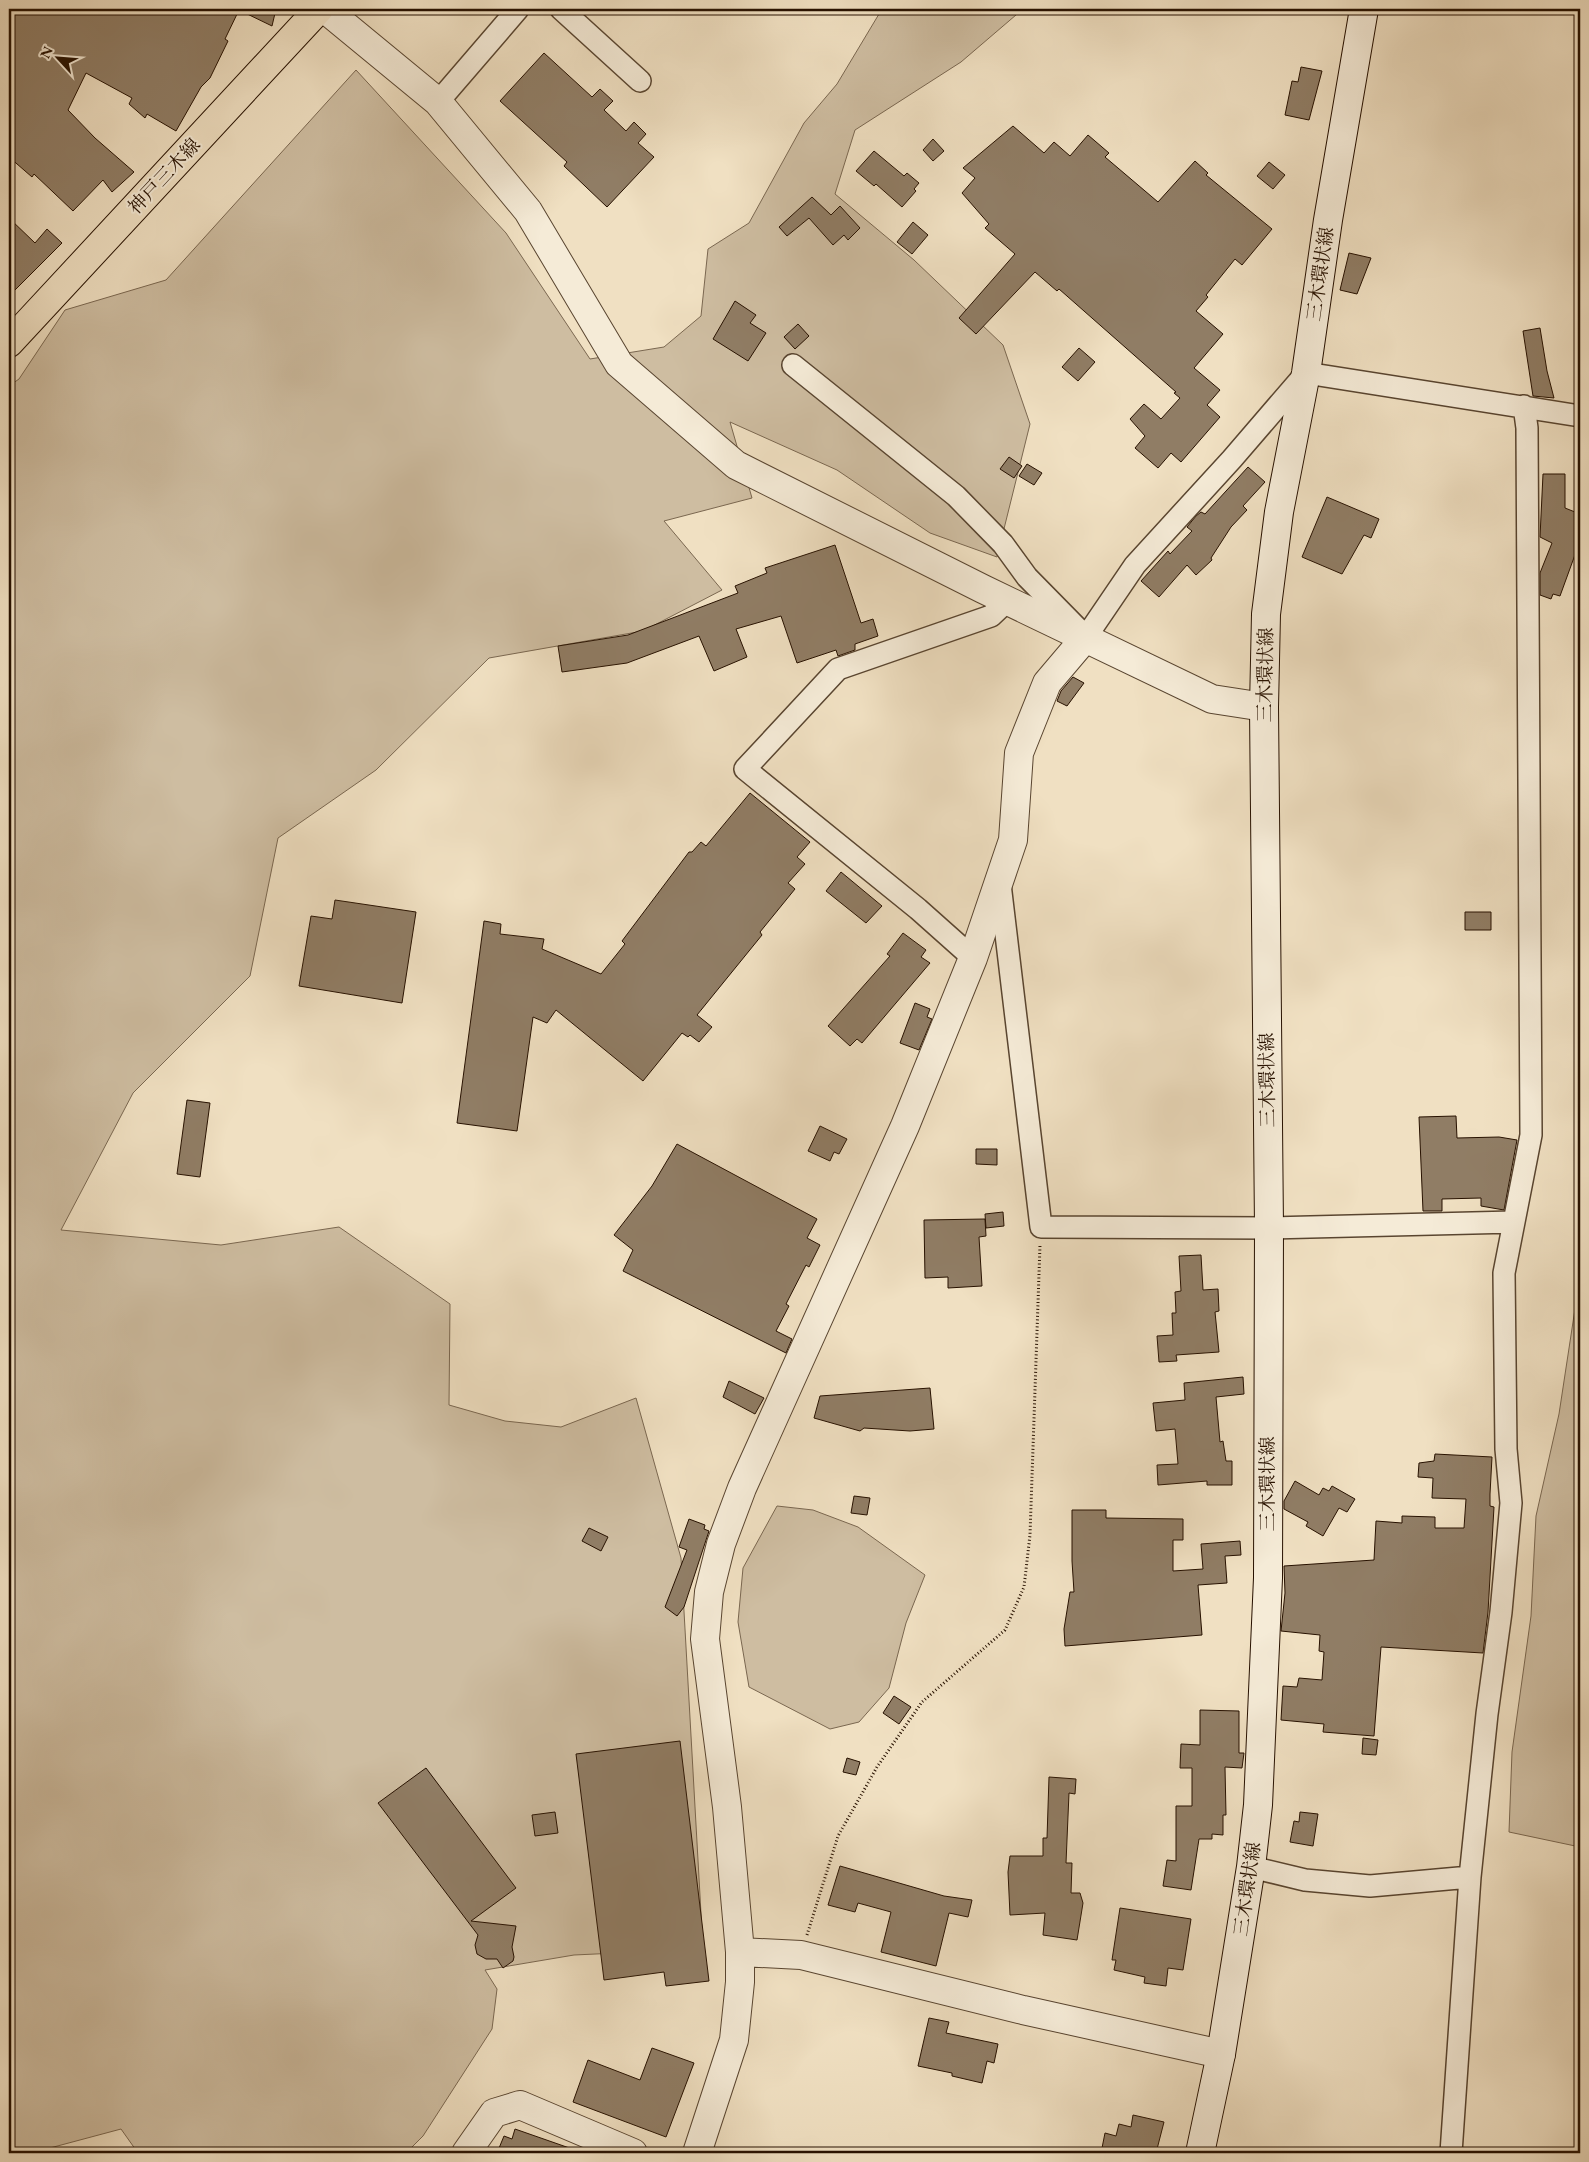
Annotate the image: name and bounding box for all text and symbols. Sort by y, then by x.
north arrow [32,32,82,82]
text: N [36,43,57,61]
street label: 神戸三木線 [122,133,206,219]
street label: 三木環状線 [1301,225,1339,323]
street label: 三木環状線 [1252,627,1278,723]
street label: 三木環状線 [1254,1032,1280,1128]
street label: 三木環状線 [1255,1436,1280,1532]
street label: 三木環状線 [1228,1840,1266,1938]

